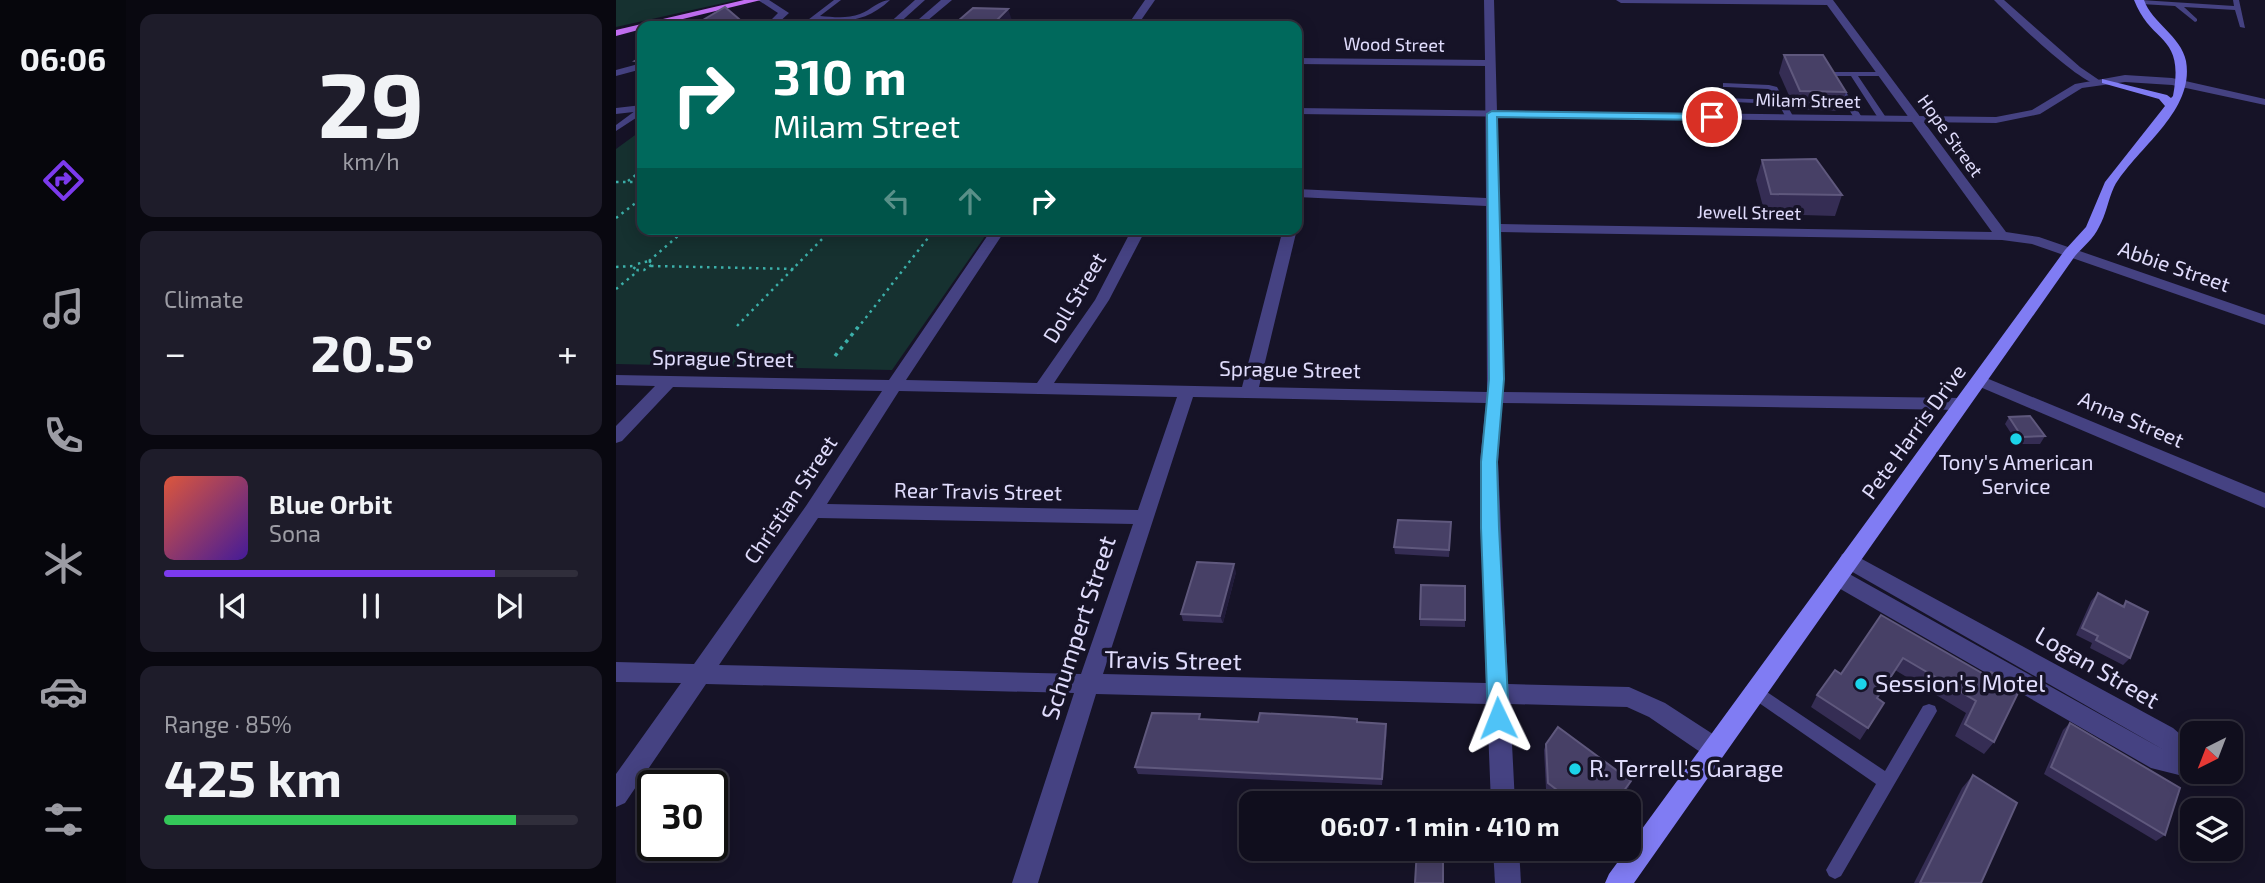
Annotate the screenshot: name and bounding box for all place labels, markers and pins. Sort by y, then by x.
pin [1682,87,1742,147]
marker: Tony's American Service [2008,431,2024,447]
place label: Tony's American Service [1939,449,2093,498]
place label: Session's Motel [1875,668,2045,697]
marker: Session's Motel [1853,676,1869,692]
place label: R. Terrell's Garage [1589,753,1784,782]
marker: R. Terrell's Garage [1567,761,1583,777]

